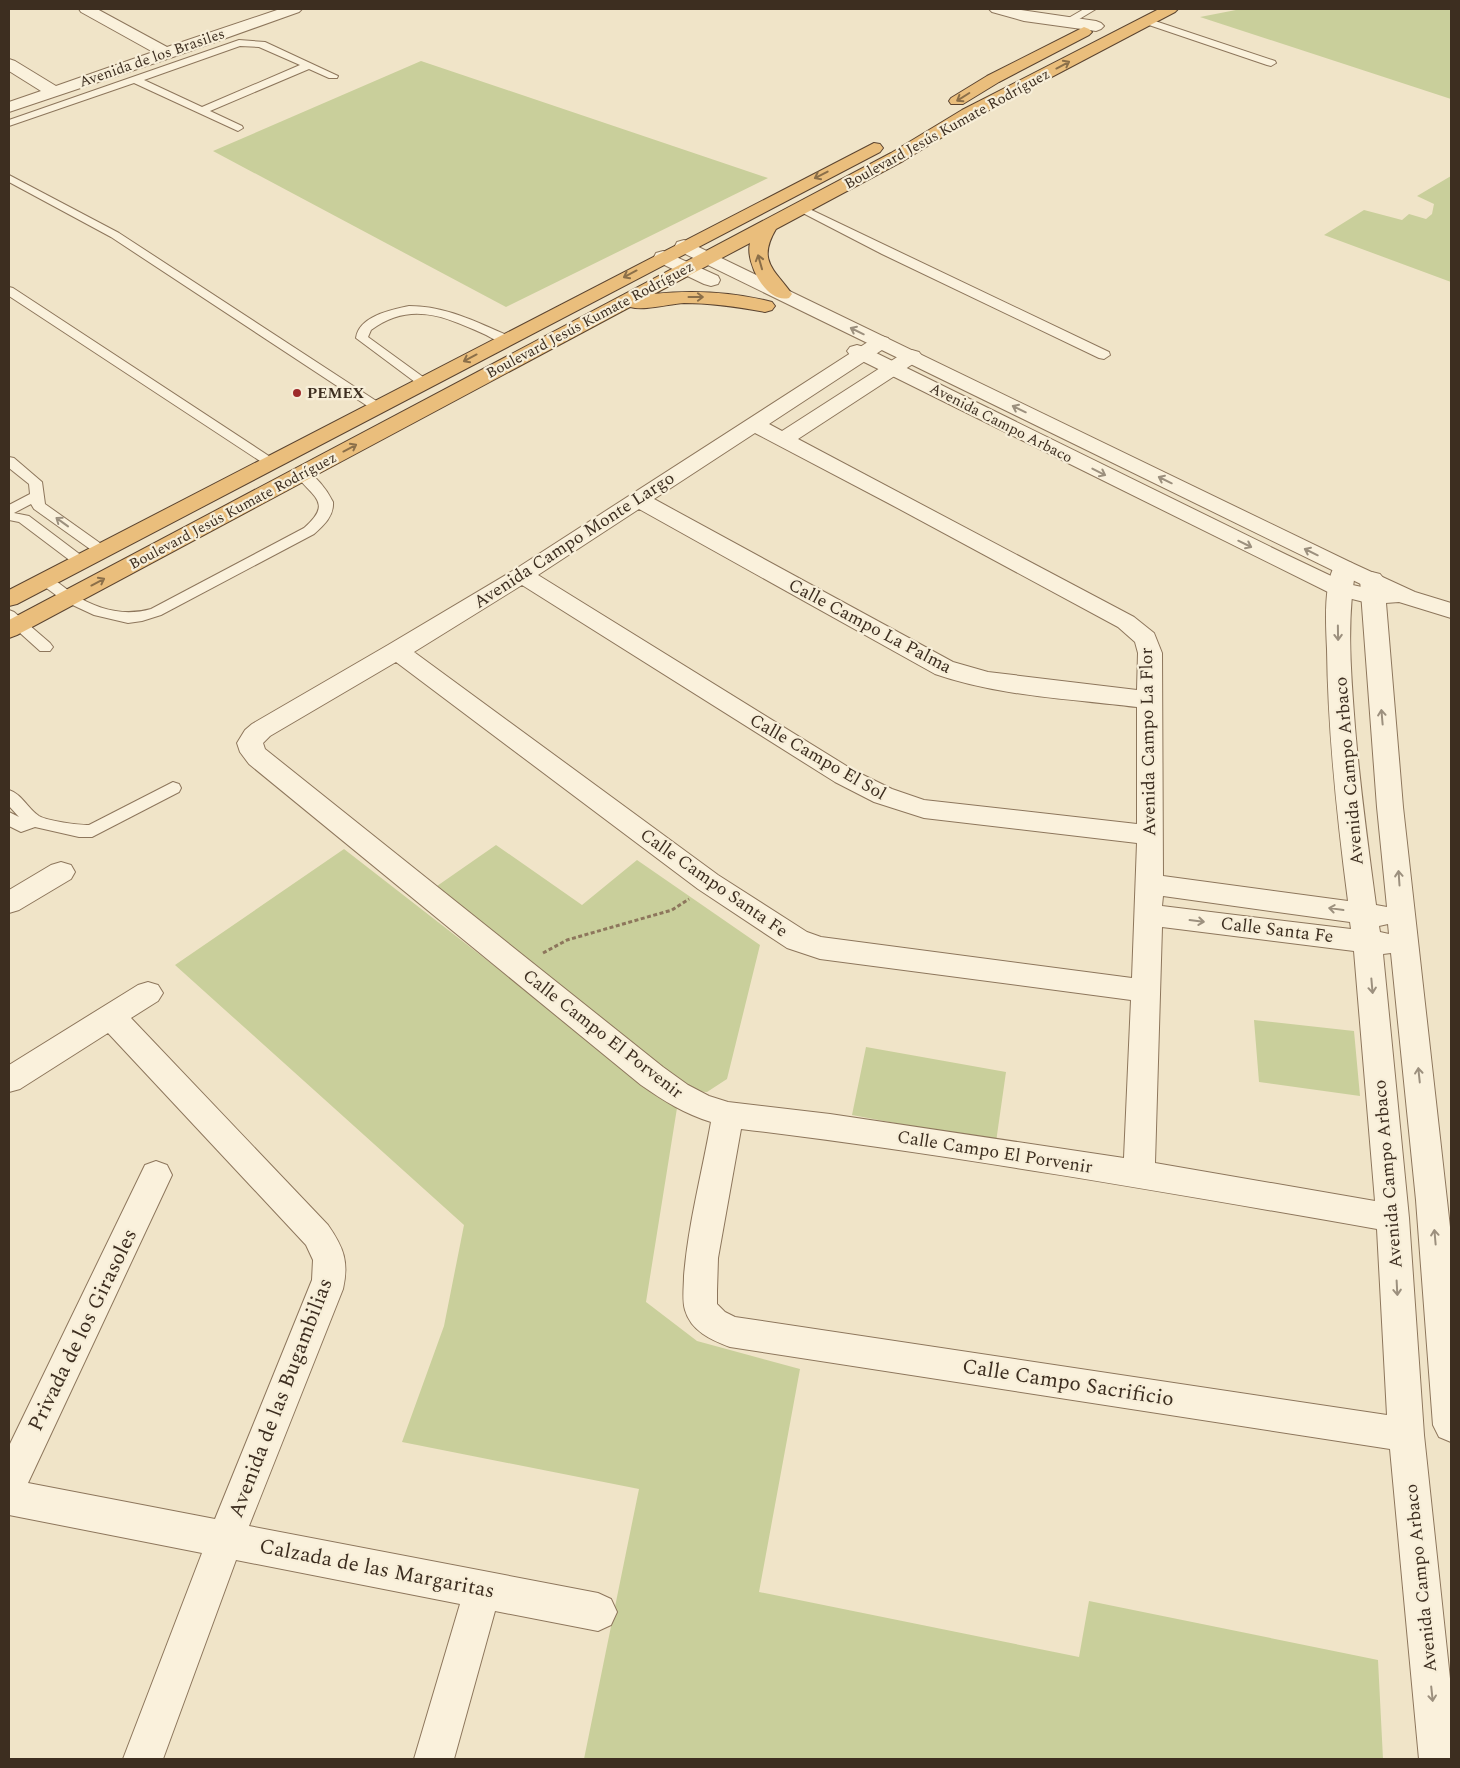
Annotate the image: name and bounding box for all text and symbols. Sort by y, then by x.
street label: Avenida de los Brasiles [76,22,228,94]
one-way arrow [1055,60,1070,69]
street label: Boulevard Jesús Kumate Rodríguez [840,63,1054,195]
one-way arrow [957,93,971,103]
one-way arrow [814,171,829,180]
one-way arrow [755,254,765,270]
street label: Boulevard Jesús Kumate Rodríguez [482,255,698,385]
one-way arrow [622,269,637,279]
one-way arrow [688,292,704,302]
one-way arrow [850,326,865,335]
one-way arrow [463,353,478,363]
street label: Avenida Campo Arbaco [925,377,1077,469]
place label: PEMEX [307,382,365,405]
marker: PEMEX [291,387,303,399]
one-way arrow [1012,404,1027,413]
one-way arrow [342,443,357,452]
street label: Boulevard Jesús Kumate Rodríguez [125,446,341,576]
street label: Avenida Campo Monte Largo [468,465,680,615]
one-way arrow [1091,468,1106,477]
one-way arrow [1158,475,1173,485]
one-way arrow [55,517,69,527]
one-way arrow [1237,539,1252,549]
one-way arrow [1304,546,1319,556]
street label: Calle Campo La Palma [784,571,957,681]
one-way arrow [90,577,105,586]
one-way arrow [1333,624,1343,641]
street label: Avenida Campo La Flor [1133,647,1163,837]
street label: Avenida Campo Arbaco [1327,676,1371,866]
street label: Calle Campo El Sol [745,707,891,807]
one-way arrow [1377,709,1387,725]
street label: Calle Campo Santa Fe [634,822,794,944]
one-way arrow [1394,871,1403,887]
one-way arrow [1329,904,1345,914]
street label: Calle Santa Fe [1219,910,1335,950]
one-way arrow [1189,916,1205,926]
street label: Calle Campo El Porvenir [517,963,689,1105]
one-way arrow [1367,978,1376,994]
one-way arrow [1414,1067,1423,1083]
street label: Avenida Campo Arbaco [1366,1079,1410,1269]
street label: Calle Campo El Porvenir [895,1123,1095,1181]
street label: Privada de los Girasoles [20,1223,146,1437]
one-way arrow [1430,1229,1440,1245]
street label: Avenida de las Bugambilias [220,1274,342,1522]
one-way arrow [1393,1279,1402,1295]
street label: Calle Campo Sacrificio [960,1350,1176,1416]
street label: Avenida Campo Arbaco [1398,1482,1444,1674]
street label: Calzada de las Margaritas [257,1530,497,1608]
one-way arrow [1427,1685,1437,1701]

